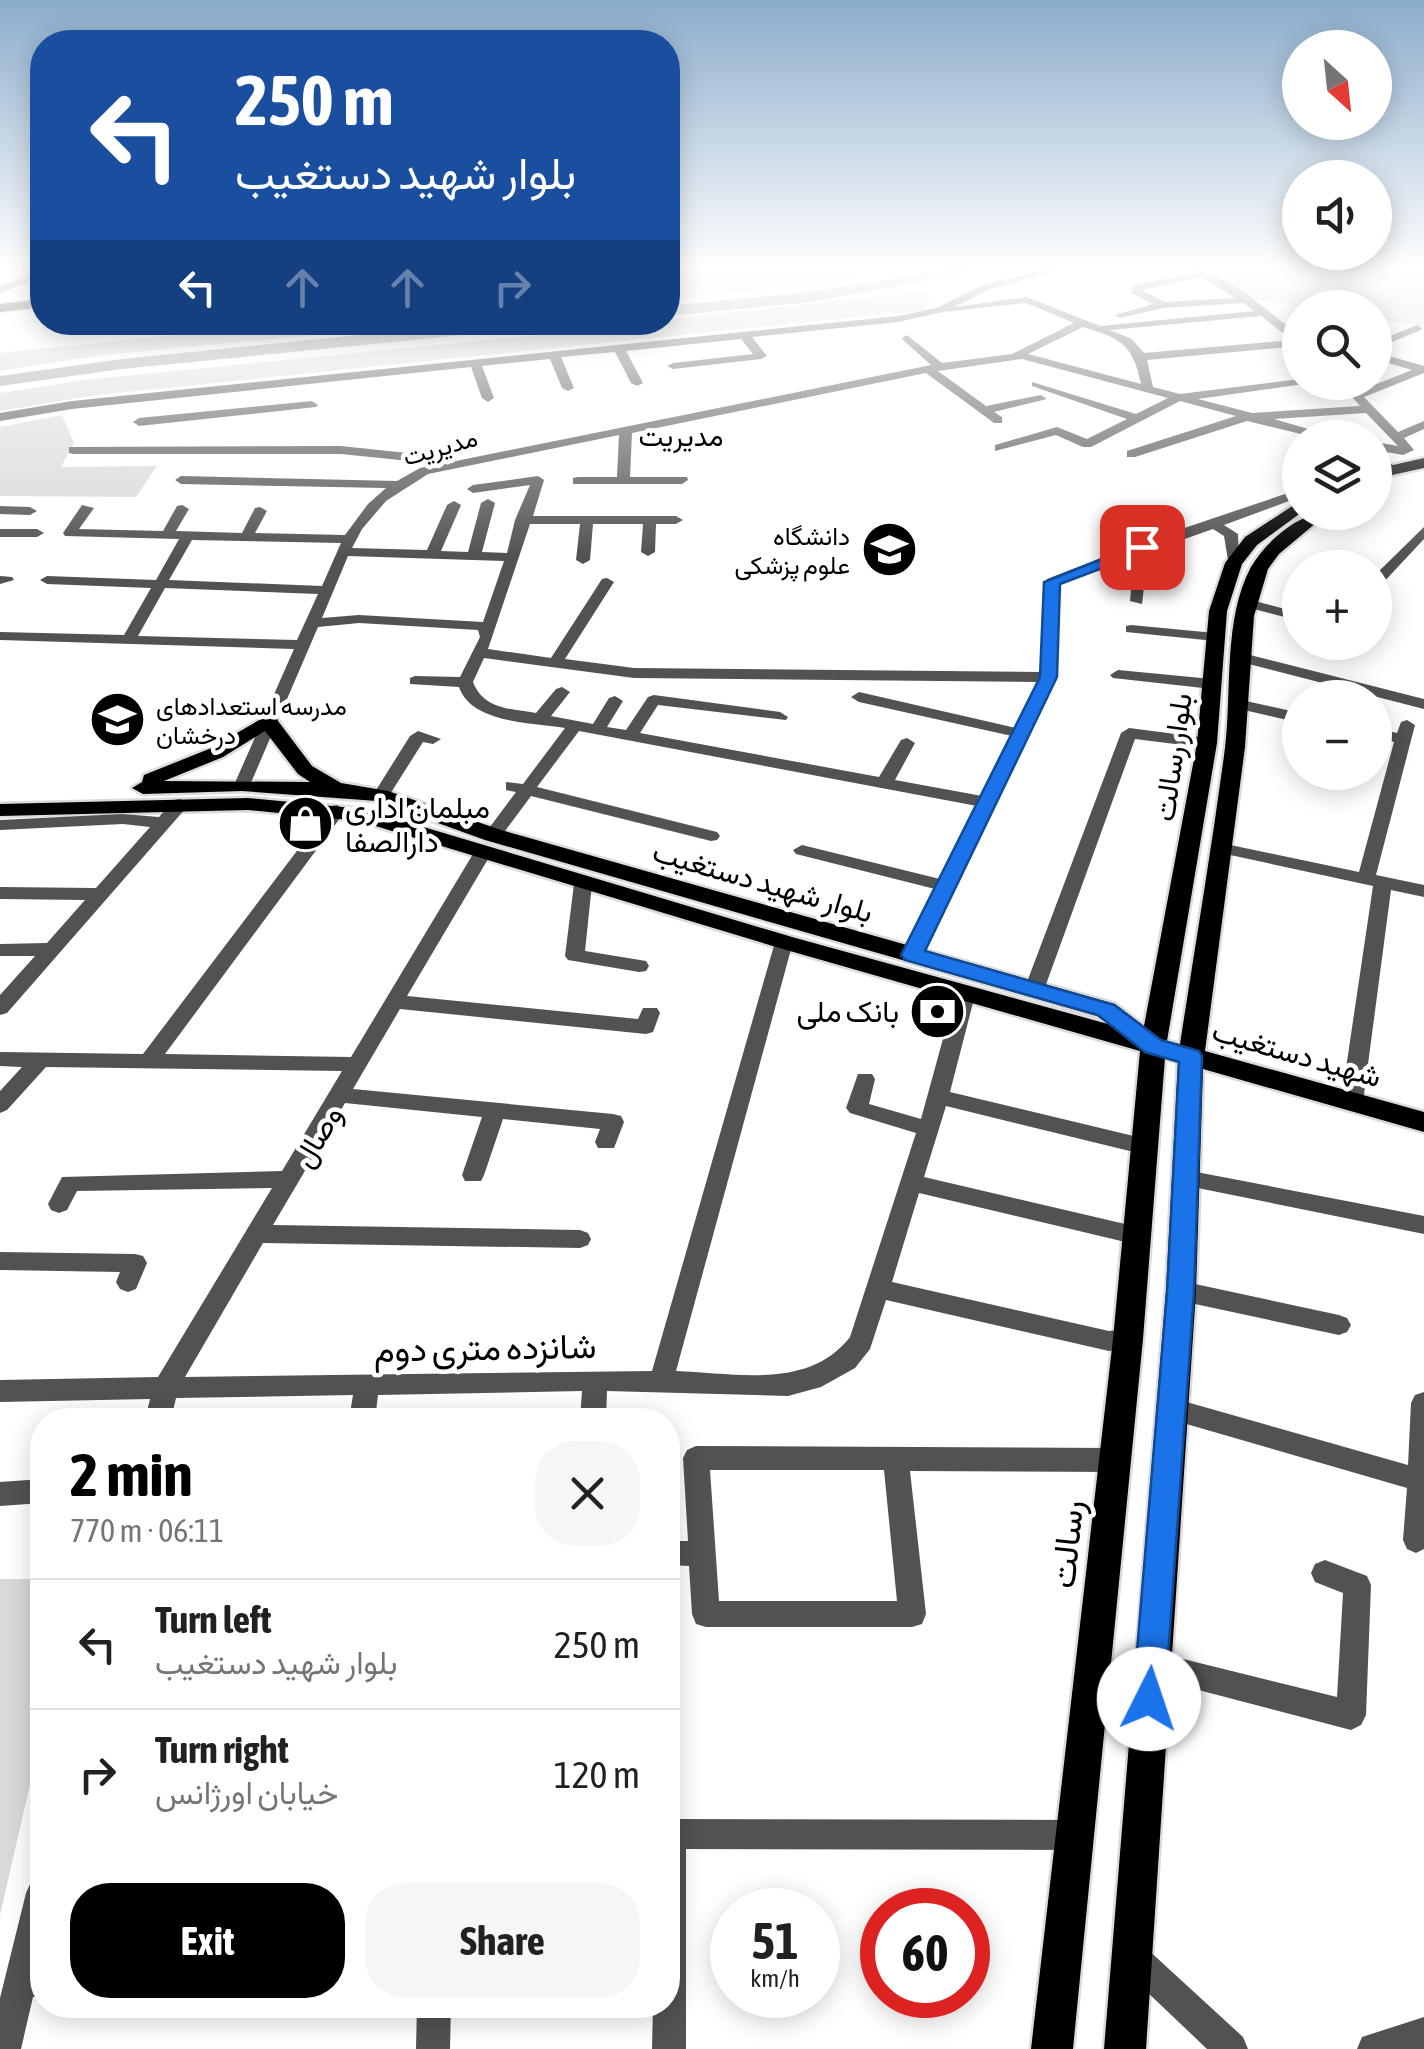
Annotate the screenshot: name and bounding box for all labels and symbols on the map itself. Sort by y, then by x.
north arrow [1282,30,1392,140]
district label: مدیریت [638,420,724,454]
street label: مدیریت [400,423,481,473]
pin [1100,505,1185,590]
school or university icon: دانشگاه علوم پزشکی [859,520,919,580]
place label: دانشگاه علوم پزشکی [735,522,850,582]
school or university icon: مدرسه استعدادهای درخشان [87,690,147,750]
street label: بلوار رسالت [1146,691,1200,824]
place label: مدرسه استعدادهای درخشان [156,692,347,751]
place label: مبلمان اداری دارالصفا [345,790,490,860]
shop icon: مبلمان اداری دارالصفا [276,794,336,854]
street label: بلوار شهید دستغیب [649,833,877,931]
bank icon: بانک ملی [908,981,968,1041]
place label: بانک ملی [796,994,899,1030]
street label: شهید دستغیب [1208,1013,1385,1095]
street label: وصال [286,1099,350,1174]
street label: شانزده متری دوم [373,1325,597,1373]
street label: رسالت [1041,1498,1094,1590]
position arrow [1097,1647,1201,1751]
speed limit sign: 60 [860,1888,990,2018]

